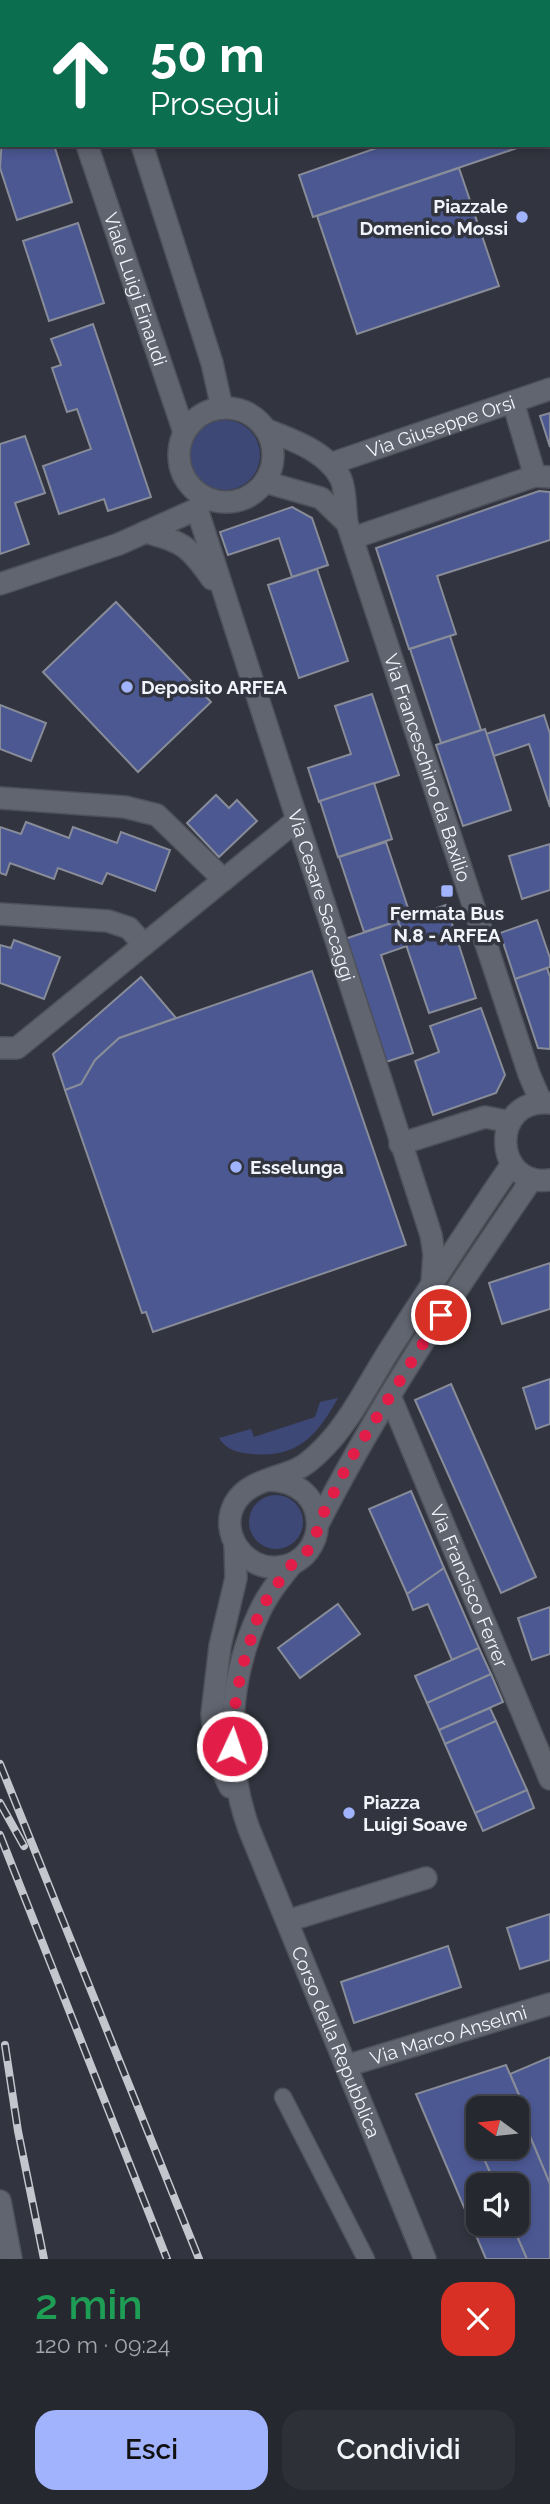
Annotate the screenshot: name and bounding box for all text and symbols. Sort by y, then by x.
text: 50 m [150,26,265,83]
icon: ahead [35,28,126,119]
text: Prosegui [150,85,280,122]
place label: Piazzale Domenico Mossi [359,195,508,239]
marker: Piazzale Domenico Mossi [514,209,530,225]
street label: Viale Luigi Einaudi [100,210,172,368]
street label: Via Giuseppe Orsi [364,391,518,462]
street label: Via Franceschino da Baxilio [380,651,476,885]
place label: Deposito ARFEA [141,676,287,698]
marker: Deposito ARFEA [119,679,135,695]
street label: Via Cesare Saccaggi [284,807,359,984]
marker: Fermata Bus N.8 - ARFEA [439,883,455,899]
place label: Fermata Bus N.8 - ARFEA [390,902,504,946]
place label: Esselunga [250,1156,344,1178]
marker: Esselunga [228,1159,244,1175]
pin [411,1285,471,1345]
icon: arrive [422,1296,460,1334]
street label: Via Francisco Ferrer [426,1502,513,1671]
position arrow [195,1709,269,1783]
place label: Piazza Luigi Soave [363,1791,467,1835]
marker: Piazza Luigi Soave [341,1805,357,1821]
street label: Corso della Repubblica [287,1943,385,2141]
street label: Via Marco Anselmi [367,2001,529,2069]
north arrow [466,2096,528,2160]
map controls [466,2096,529,2236]
button: sound [466,2173,529,2236]
text: 2 min [35,2280,143,2329]
button: close [441,2282,515,2356]
text: 120 m · 09:24 [35,2331,170,2358]
button: Esci [35,2410,268,2490]
button: Condividi [282,2410,515,2490]

